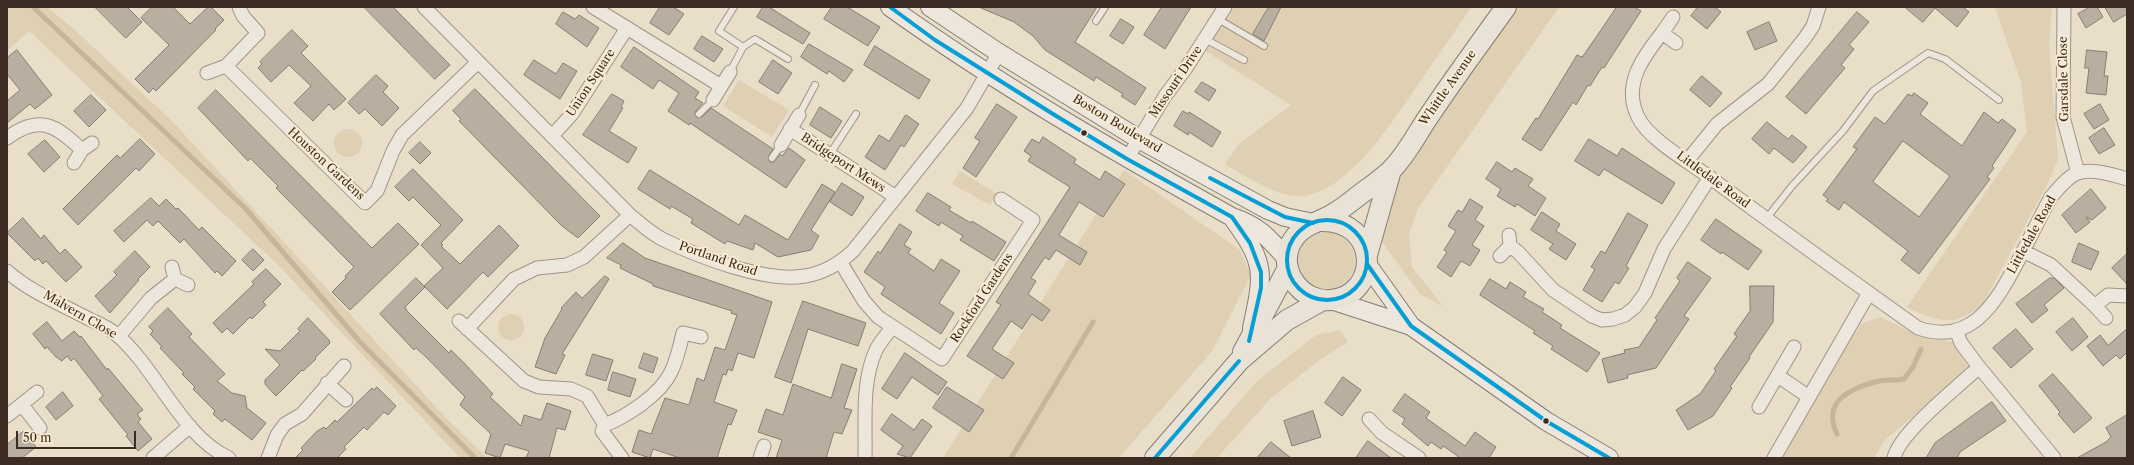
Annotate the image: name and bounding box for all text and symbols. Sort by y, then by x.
street label: Garsdale Close [2056,36,2072,122]
street label: Missouri Drive [1147,43,1205,121]
street label: Union Square [564,46,618,120]
street label: Whittle Avenue [1417,47,1479,129]
street label: Boston Boulevard [1070,92,1164,156]
street label: Houston Gardens [285,125,367,203]
unlabelled marker [1079,128,1089,138]
street label: Bridgeport Mews [798,130,888,196]
street label: Littledale Road [1674,149,1752,211]
street label: Littledale Road [2005,193,2059,277]
street label: Portland Road [677,239,759,279]
street label: Rockford Gardens [948,251,1016,345]
street label: Malvern Close [41,288,119,342]
unlabelled marker [1541,416,1551,426]
scale bar [18,423,138,449]
text: 50 m [23,430,52,445]

